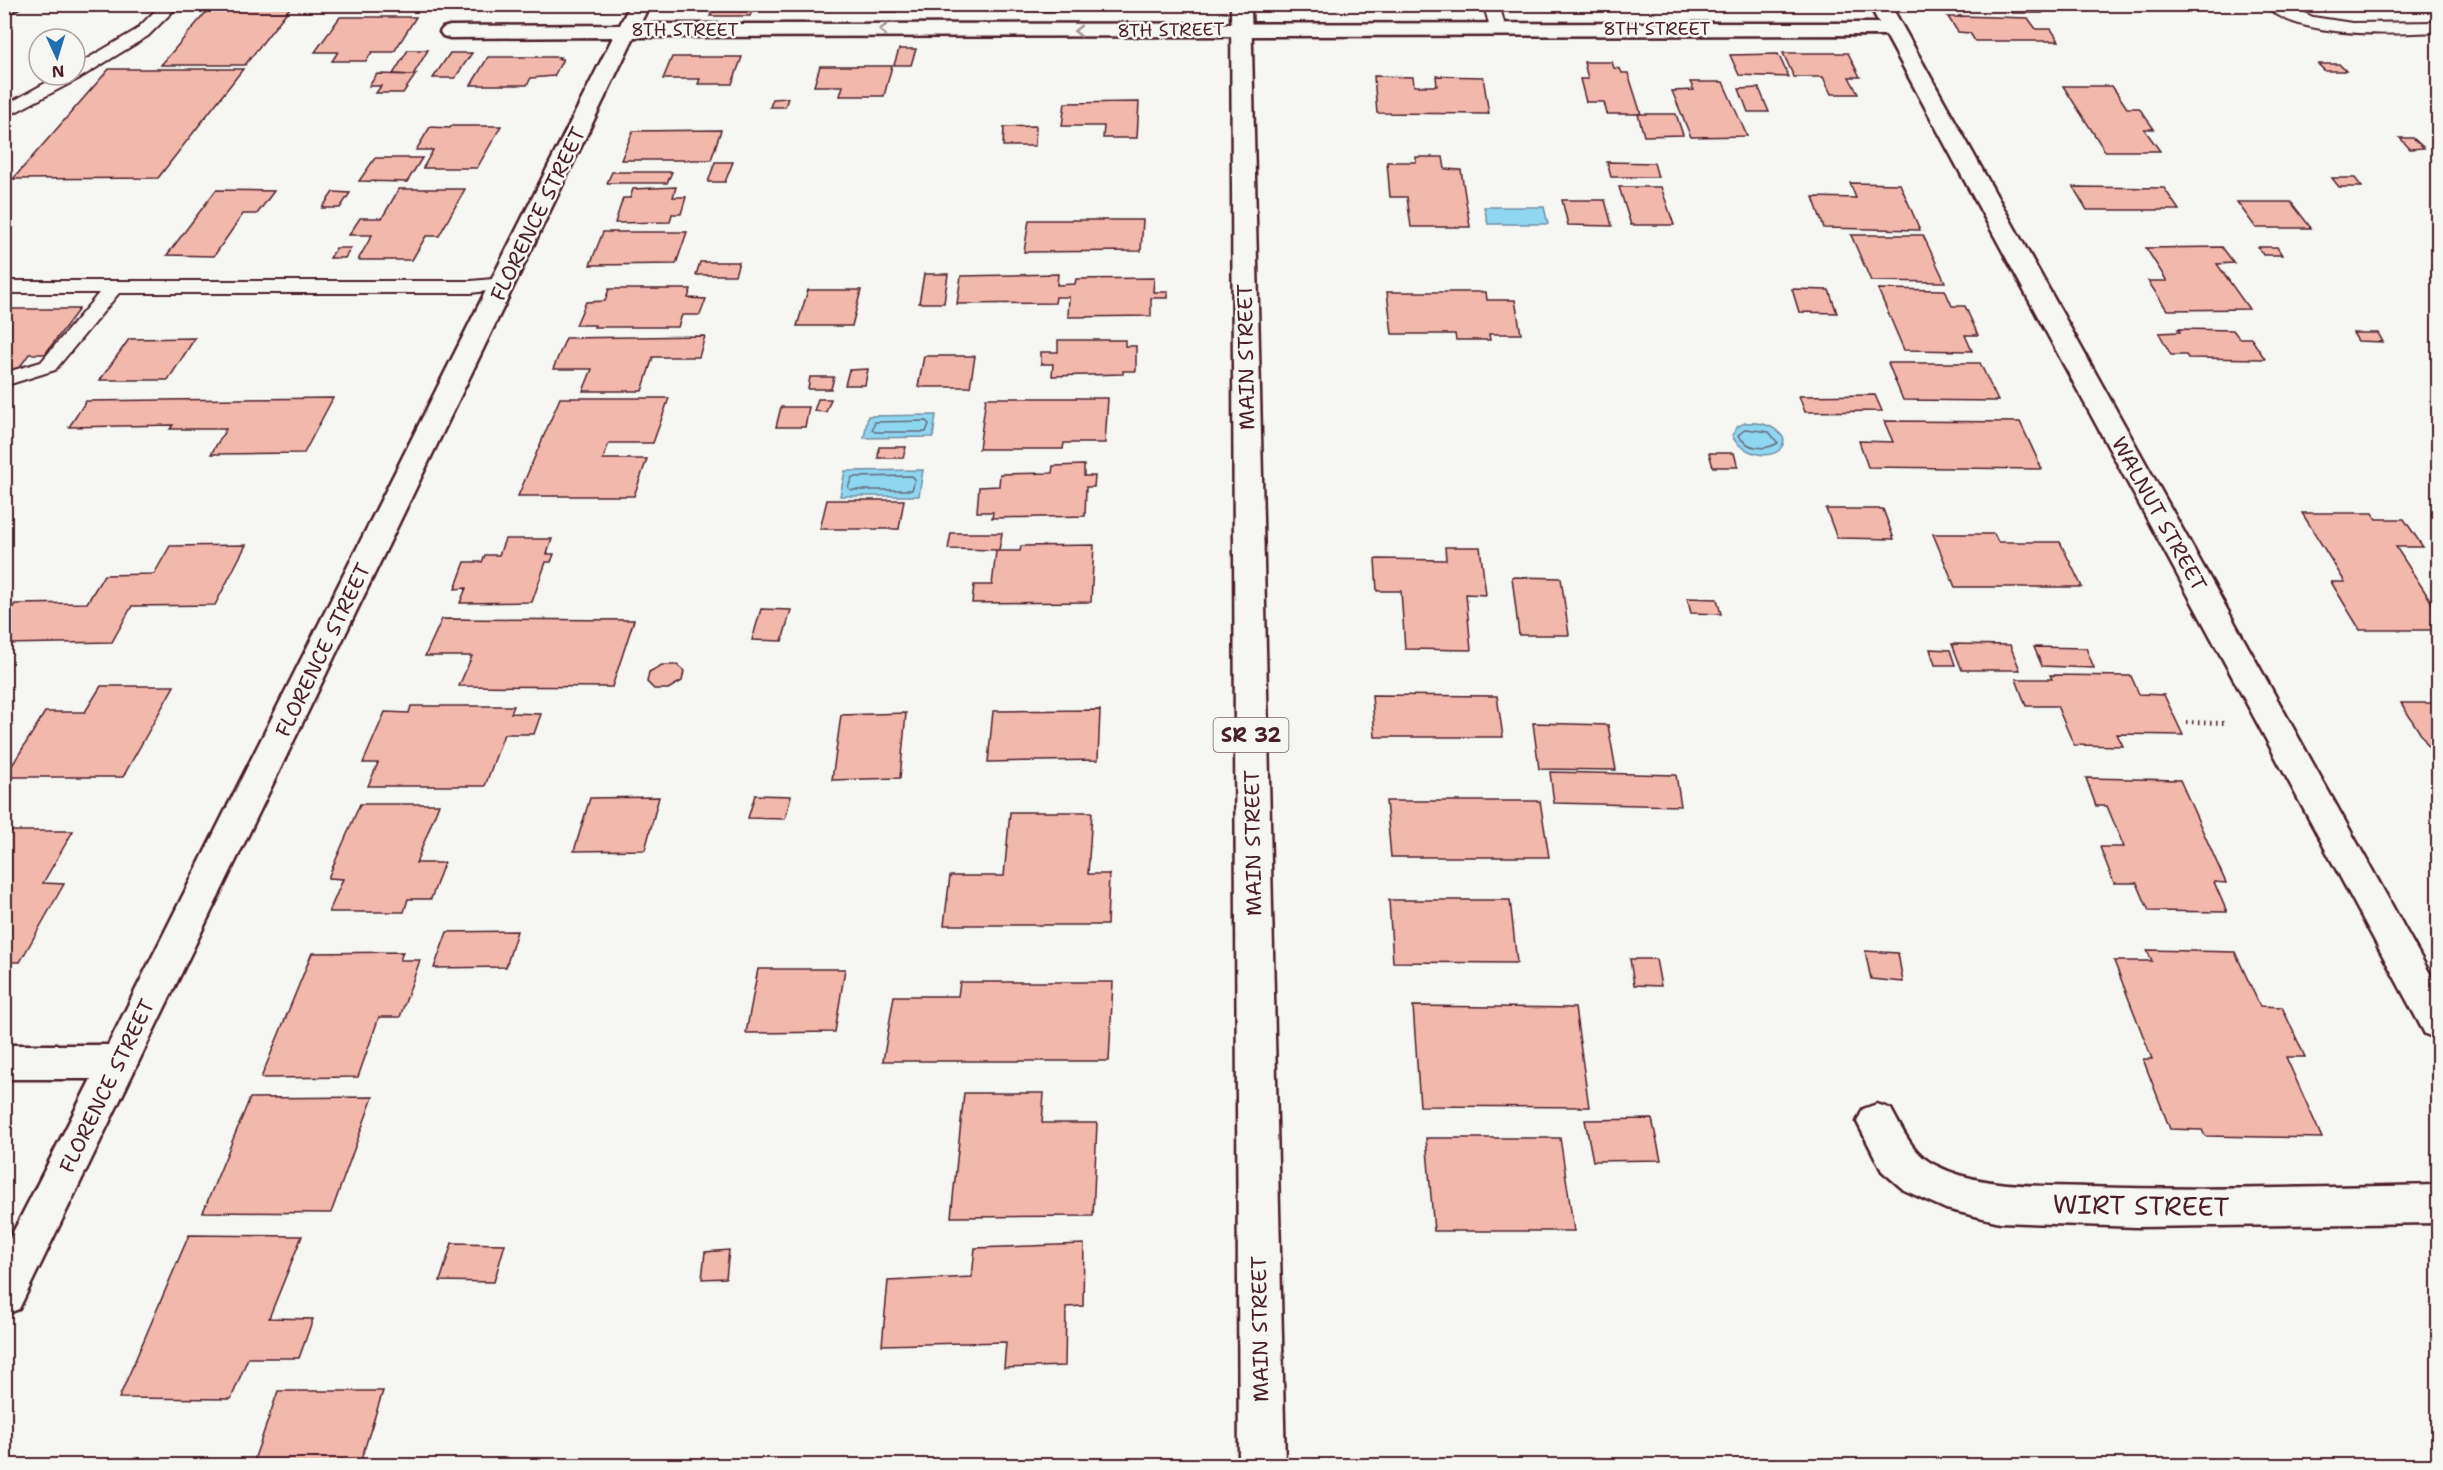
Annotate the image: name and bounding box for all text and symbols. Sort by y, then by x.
street label: 8TH STREET [1117,17,1225,43]
street label: 8TH STREET [1603,17,1711,41]
street label: 8TH STREET [631,18,739,42]
one-way arrow [879,24,888,36]
one-way arrow [1074,25,1083,37]
north arrow [27,27,87,87]
text: N [51,61,65,82]
street label: FLORENCE STREET [484,122,592,305]
street label: MAIN STREET [1231,284,1261,430]
street label: WALNUT STREET [2105,432,2213,596]
street label: FLORENCE STREET [269,558,377,741]
road number: SR 32 [1214,718,1288,752]
street label: MAIN STREET [1238,770,1268,916]
street label: FLORENCE STREET [53,994,161,1177]
street label: WIRT STREET [2052,1186,2230,1224]
street label: MAIN STREET [1245,1256,1275,1402]

